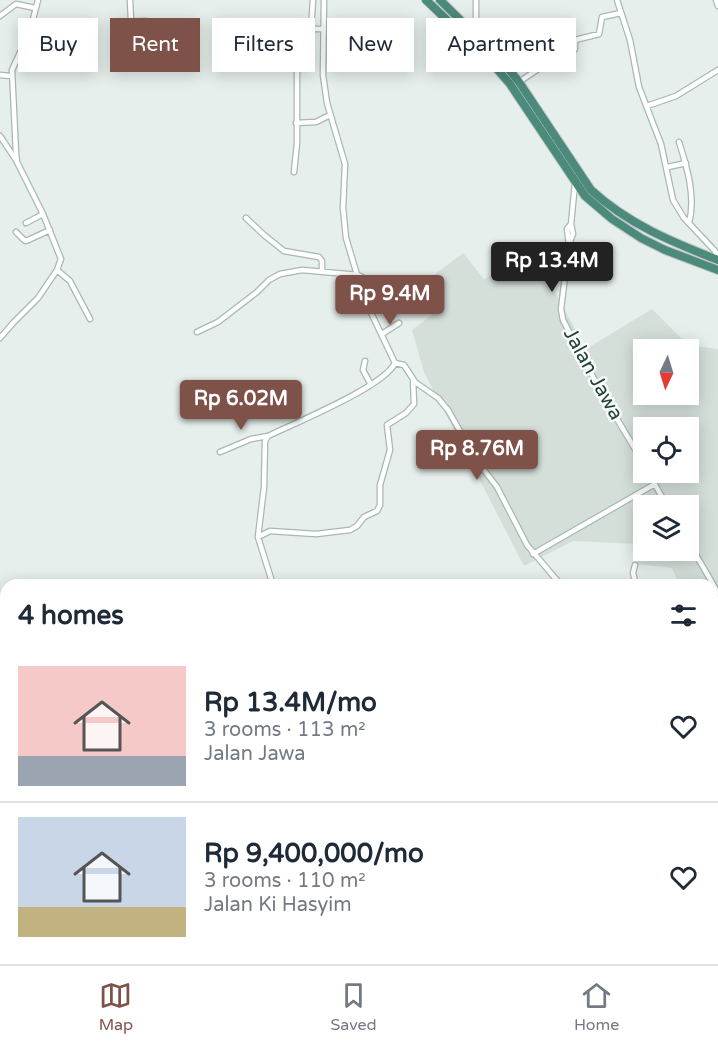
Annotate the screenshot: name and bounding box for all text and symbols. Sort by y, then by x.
chip: Buy [18,18,98,72]
chip: Rent [110,18,200,72]
chip: Filters [212,18,315,72]
chip: New [327,18,414,72]
chip: Apartment [426,18,576,72]
pin: Rp 13.4M [490,242,614,293]
text: Rp 13.4M [505,249,599,273]
pin: Rp 9.4M [335,275,445,326]
text: Rp 9.4M [349,282,431,306]
street label: Jalan Jawa [558,324,628,424]
north arrow [633,339,699,405]
map controls [633,339,699,561]
pin: Rp 6.02M [179,380,303,431]
text: Rp 6.02M [194,387,288,411]
button: locate [633,417,699,483]
pin: Rp 8.76M [415,430,539,481]
text: Rp 8.76M [430,437,524,461]
button: layers [633,495,699,561]
icon: filters [667,599,700,632]
text: 4 homes [18,600,124,631]
text: Rp 13.4M/mo [204,687,377,718]
icon: home [66,690,138,762]
icon: heart [667,710,700,743]
text: 3 rooms · 113 m² [204,718,366,742]
text: Jalan Jawa [204,742,306,766]
text: Rp 9,400,000/mo [204,838,424,869]
icon: home [66,841,138,913]
icon: heart [667,861,700,894]
text: 3 rooms · 110 m² [204,869,366,893]
text: Jalan Ki Hasyim [204,893,352,917]
tab: Map [99,979,133,1035]
tab: Saved [330,979,377,1035]
tab: Home [574,979,619,1035]

